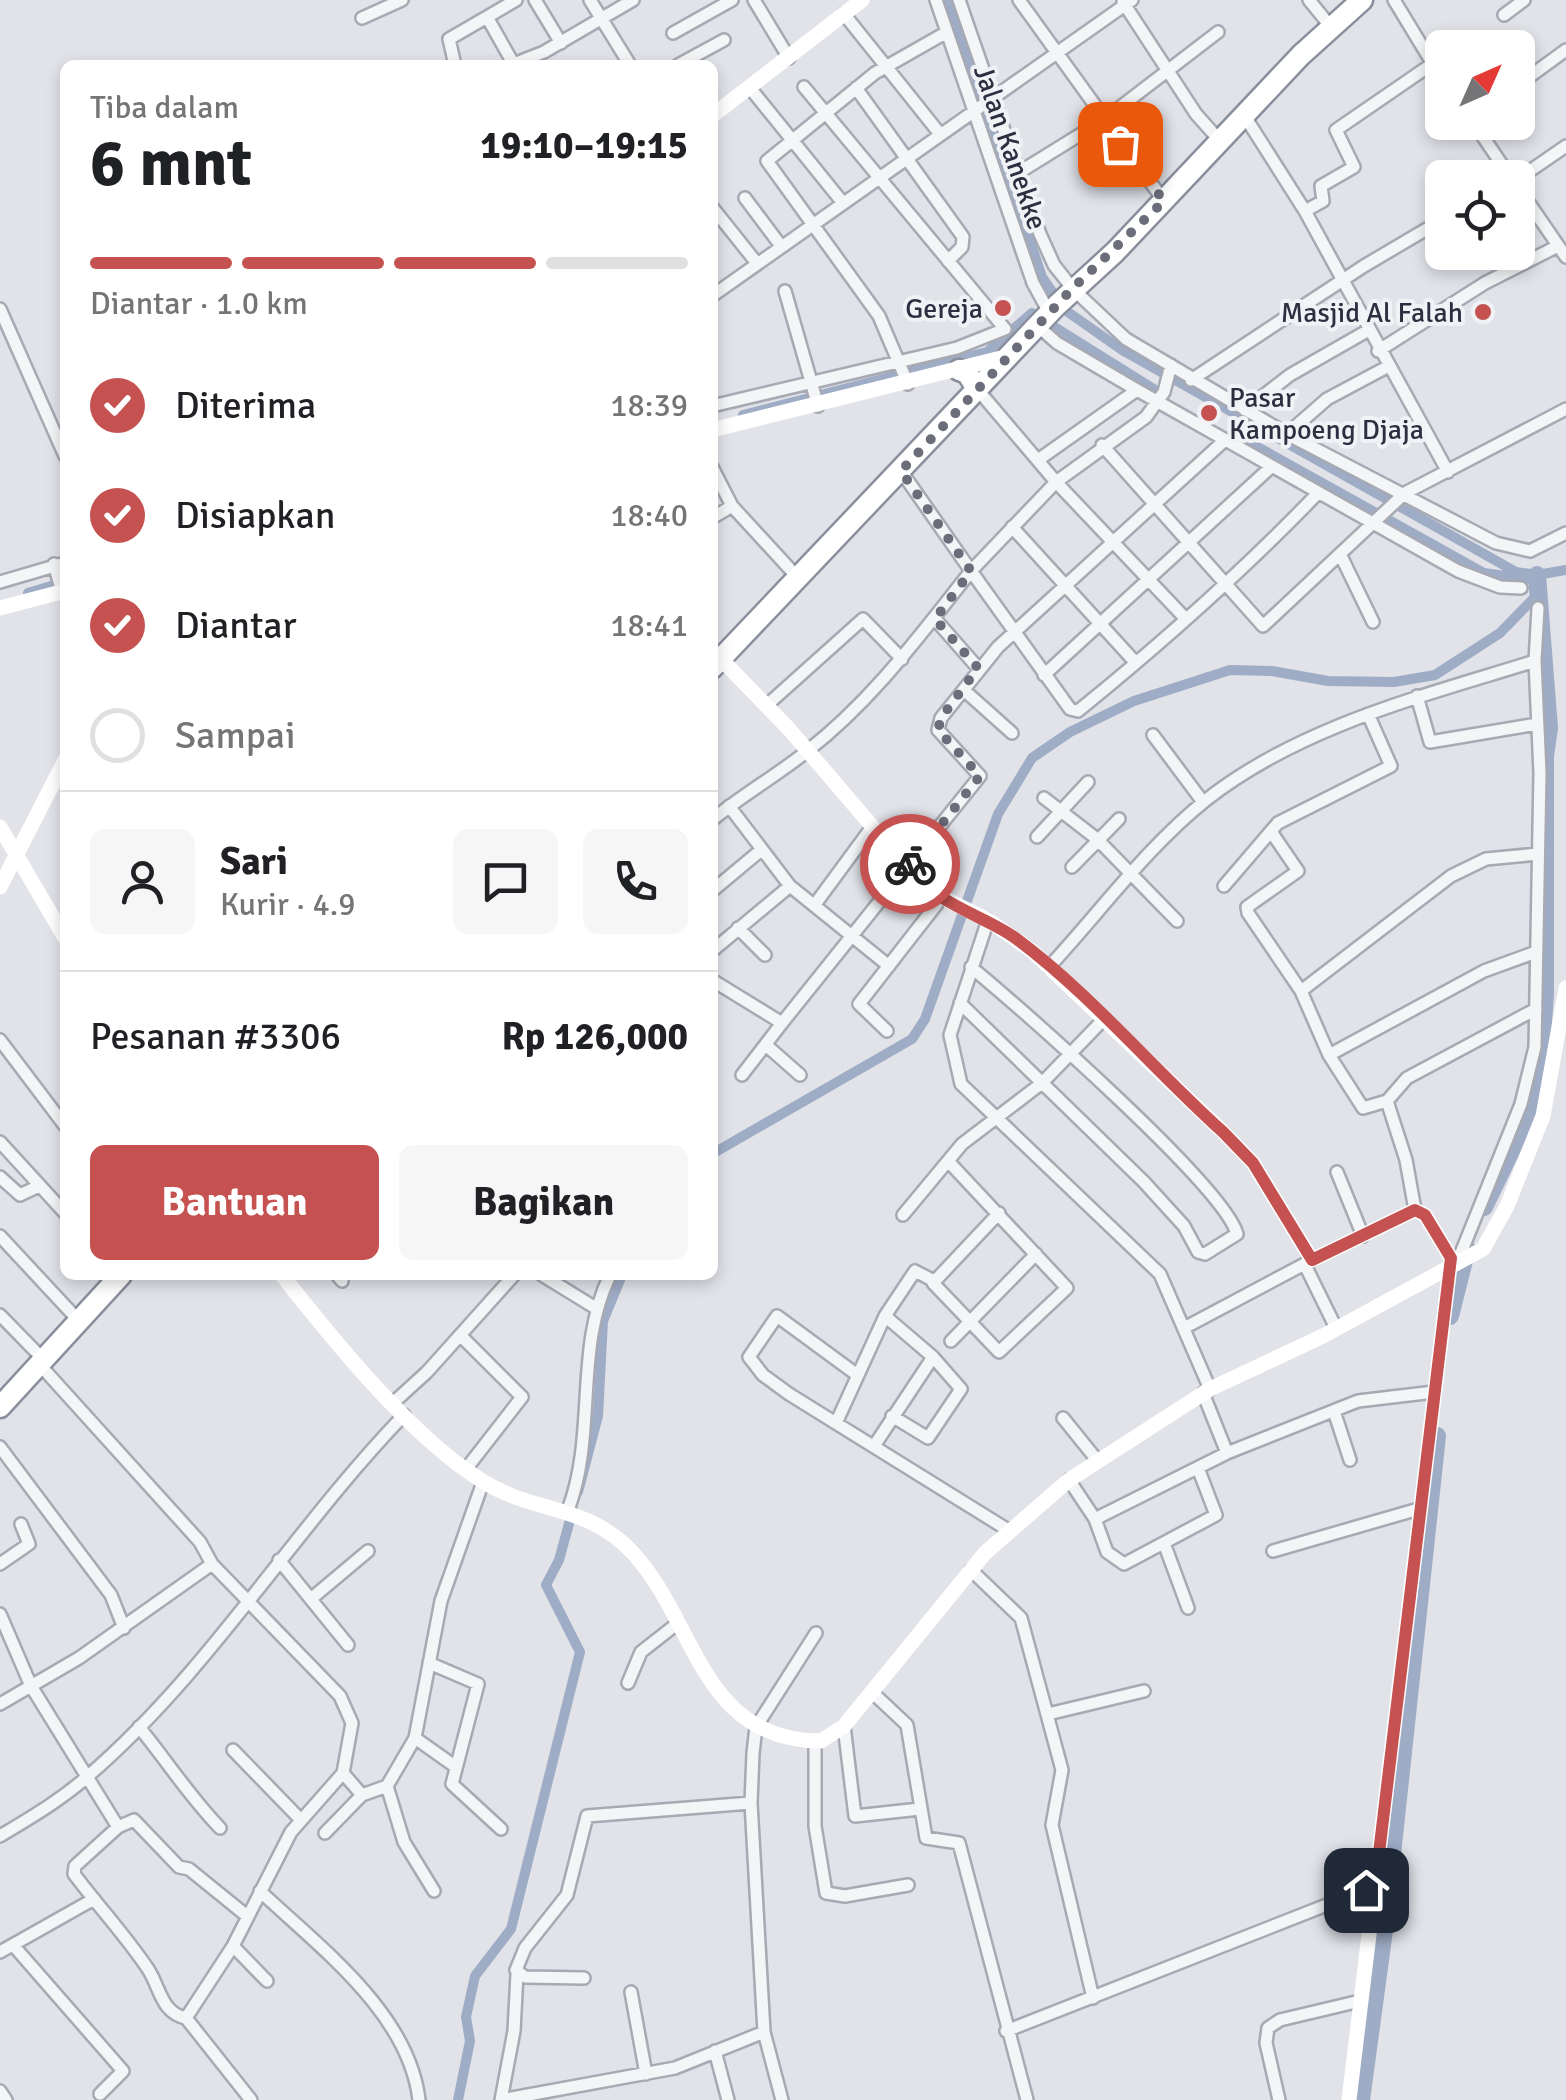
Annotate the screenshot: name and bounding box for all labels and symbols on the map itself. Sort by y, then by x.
north arrow [1425,30,1535,140]
street label: Jalan Kanekke [966,61,1054,234]
pin [1078,102,1163,187]
place label: Gereja [905,292,983,326]
place label: Masjid Al Falah [1281,296,1463,330]
marker: Gereja [992,297,1014,319]
marker: Masjid Al Falah [1472,301,1494,323]
place label: Pasar Kampoeng Djaja [1229,381,1424,447]
marker: Pasar Kampoeng Djaja [1198,402,1220,424]
courier [860,814,960,914]
pin [1324,1848,1409,1933]

